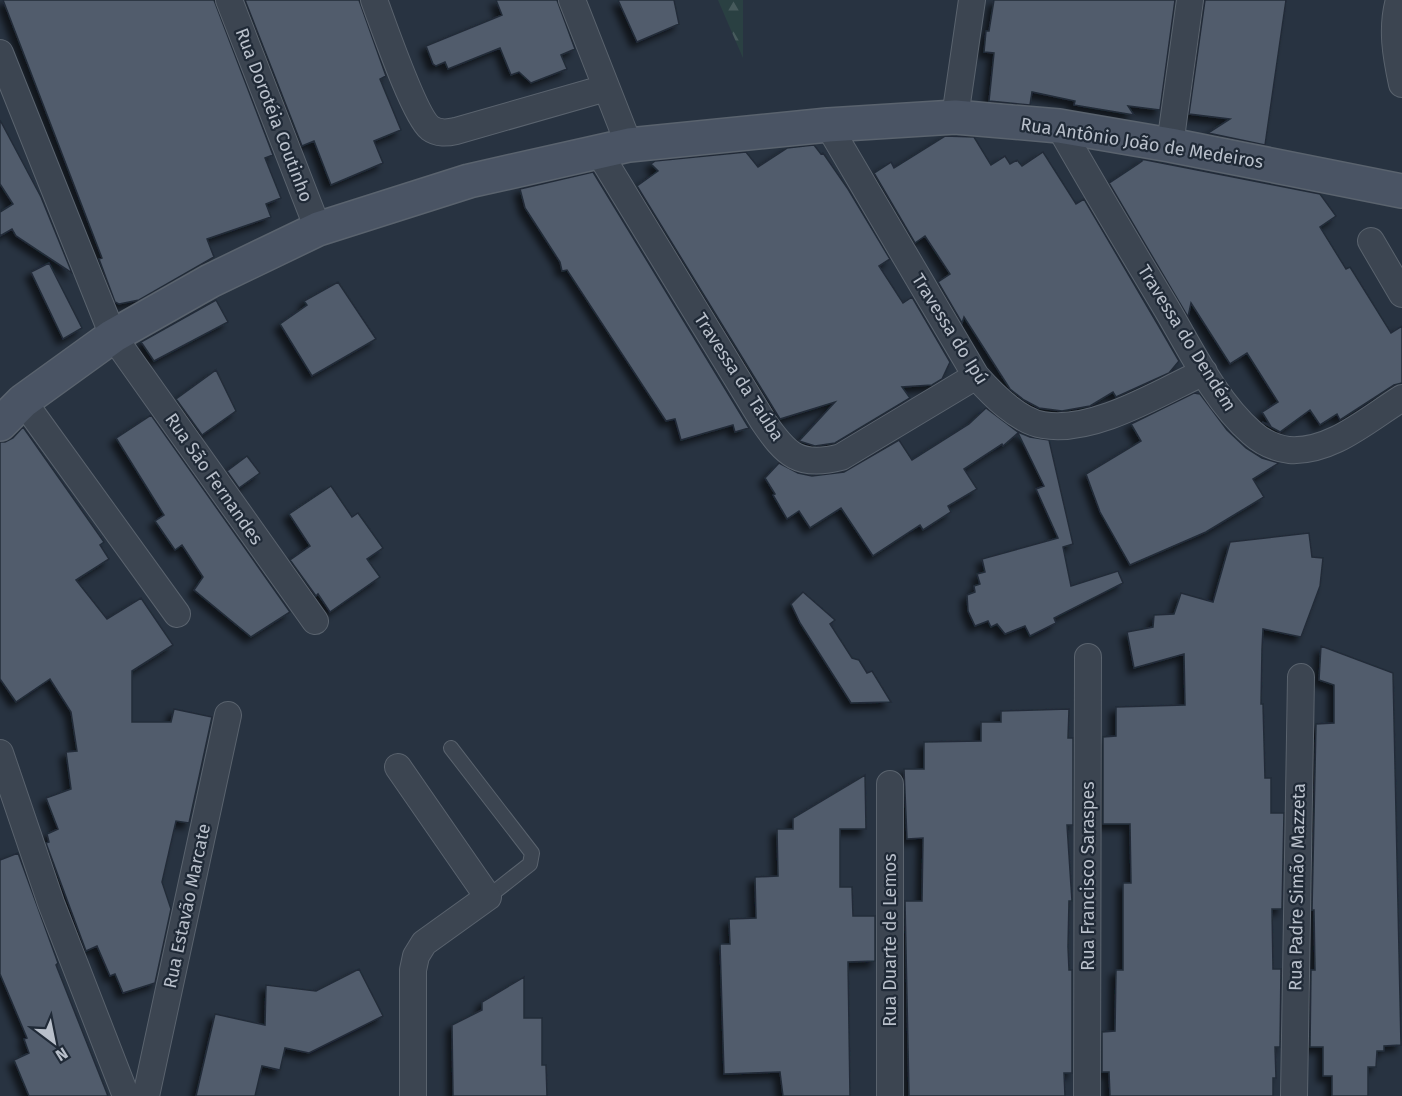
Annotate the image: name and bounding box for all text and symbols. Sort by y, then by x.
street label: Rua Dorotéia Coutinho [231,25,317,205]
street label: Rua Antônio João de Medeiros [1019,113,1265,173]
street label: Travessa do Dendém [1133,261,1241,415]
street label: Travessa do Ipú [907,269,993,389]
street label: Travessa da Taúba [689,309,789,445]
street label: Rua São Fernandes [160,409,268,549]
street label: Rua Francisco Saraspes [1077,781,1099,971]
street label: Rua Padre Simão Mazzeta [1284,783,1310,991]
street label: Rua Estavão Marcate [159,822,215,990]
street label: Rua Duarte de Lemos [879,853,901,1027]
north arrow [24,1012,84,1072]
text: N [52,1043,71,1065]

